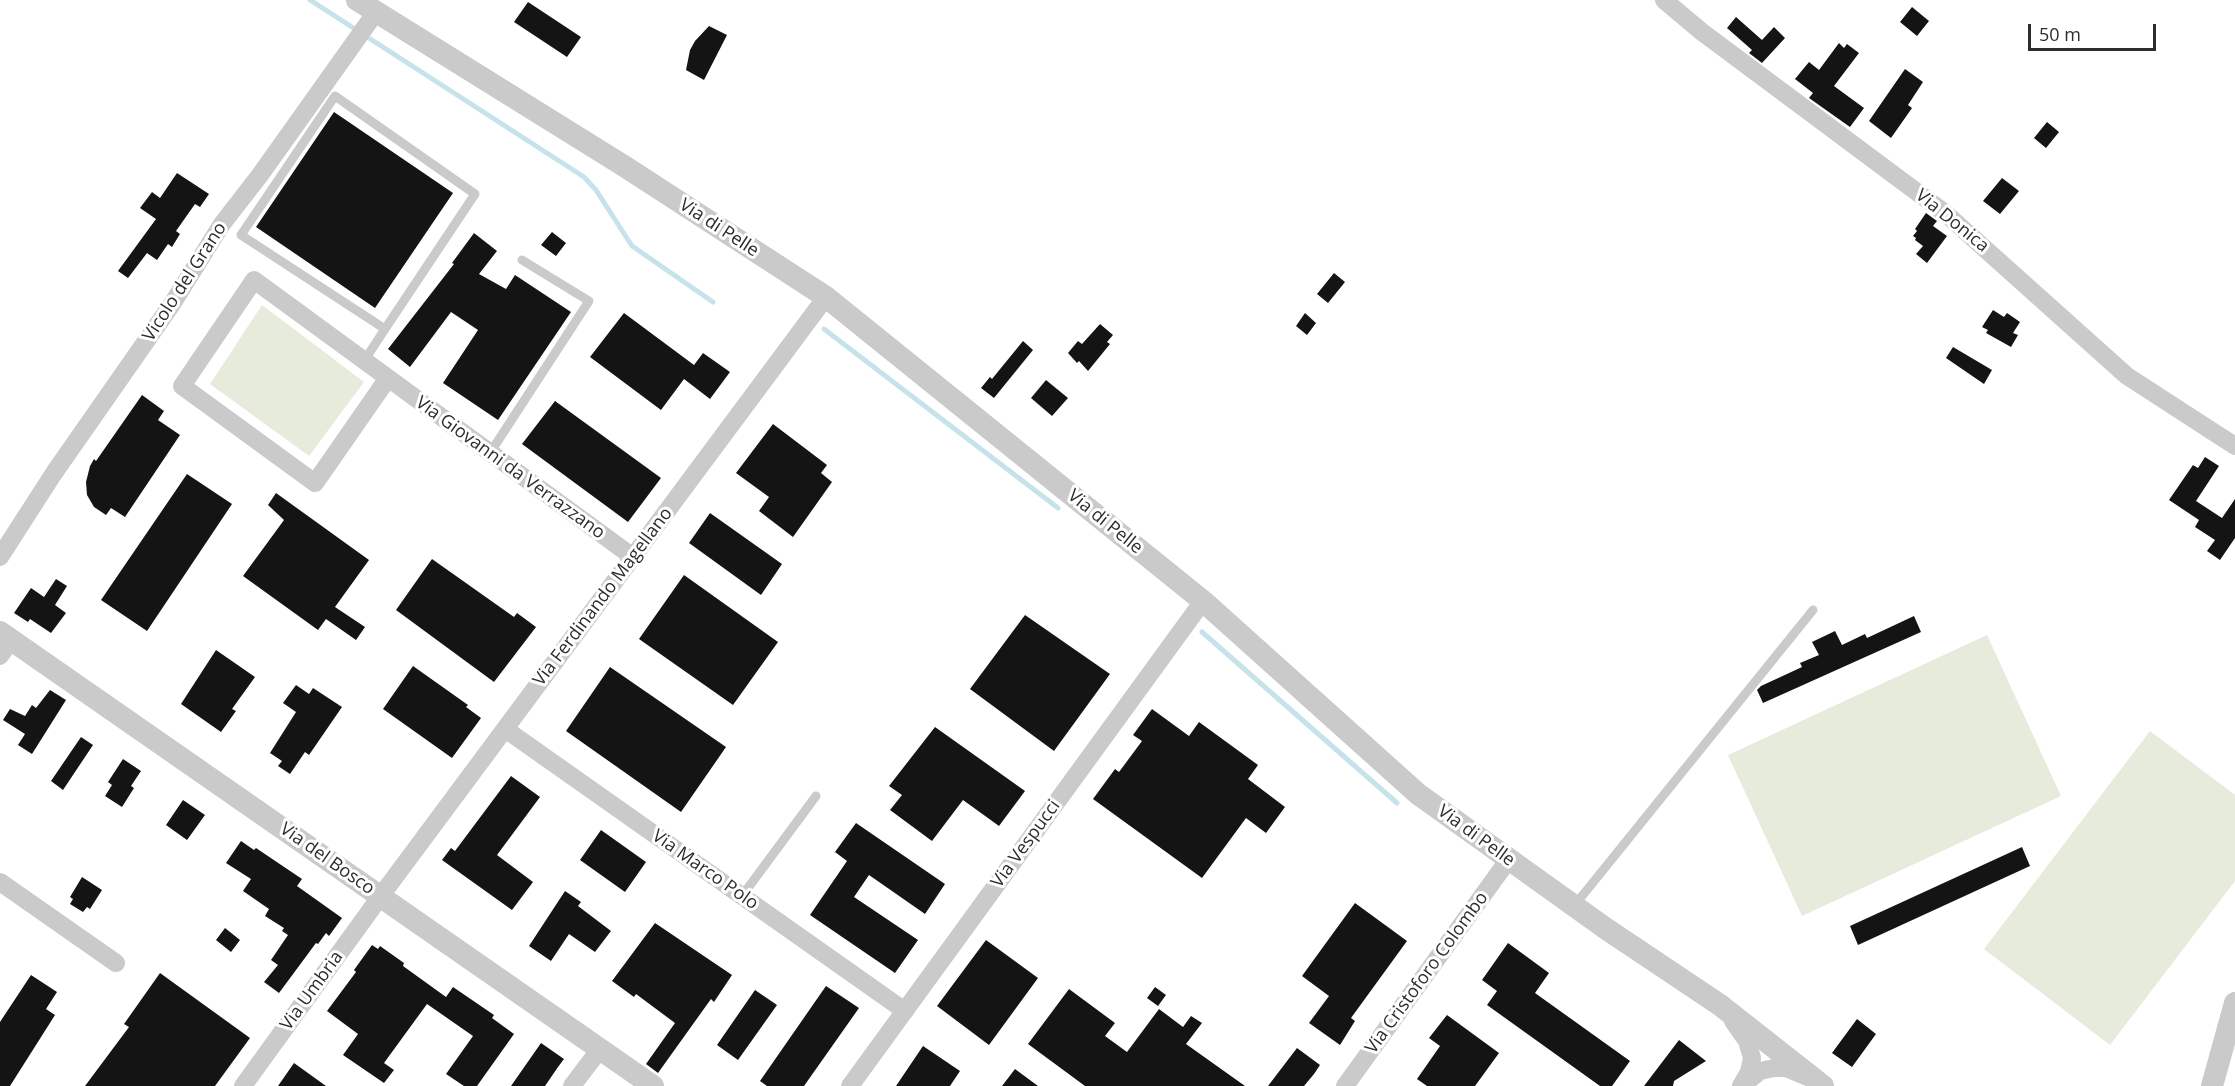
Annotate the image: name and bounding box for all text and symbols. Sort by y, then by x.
scale bar [2031,12,2158,50]
text: 50 m [2039,22,2081,46]
street label: Via Donica [1911,185,1993,257]
street label: Via di Pelle [675,194,763,262]
street label: Vicolo del Grano [139,218,231,346]
street label: Via Giovanni da Verrazzano [411,392,609,544]
street label: Via di Pelle [1063,485,1147,559]
street label: Via Ferdinando Magellano [529,503,677,691]
street label: Via Vespucci [987,796,1065,892]
street label: Via di Pelle [1433,801,1519,871]
street label: Via del Bosco [275,818,379,900]
street label: Via Marco Polo [648,825,762,915]
street label: Via Cristoforo Colombo [1361,888,1493,1058]
street label: Via Umbria [276,947,348,1035]

